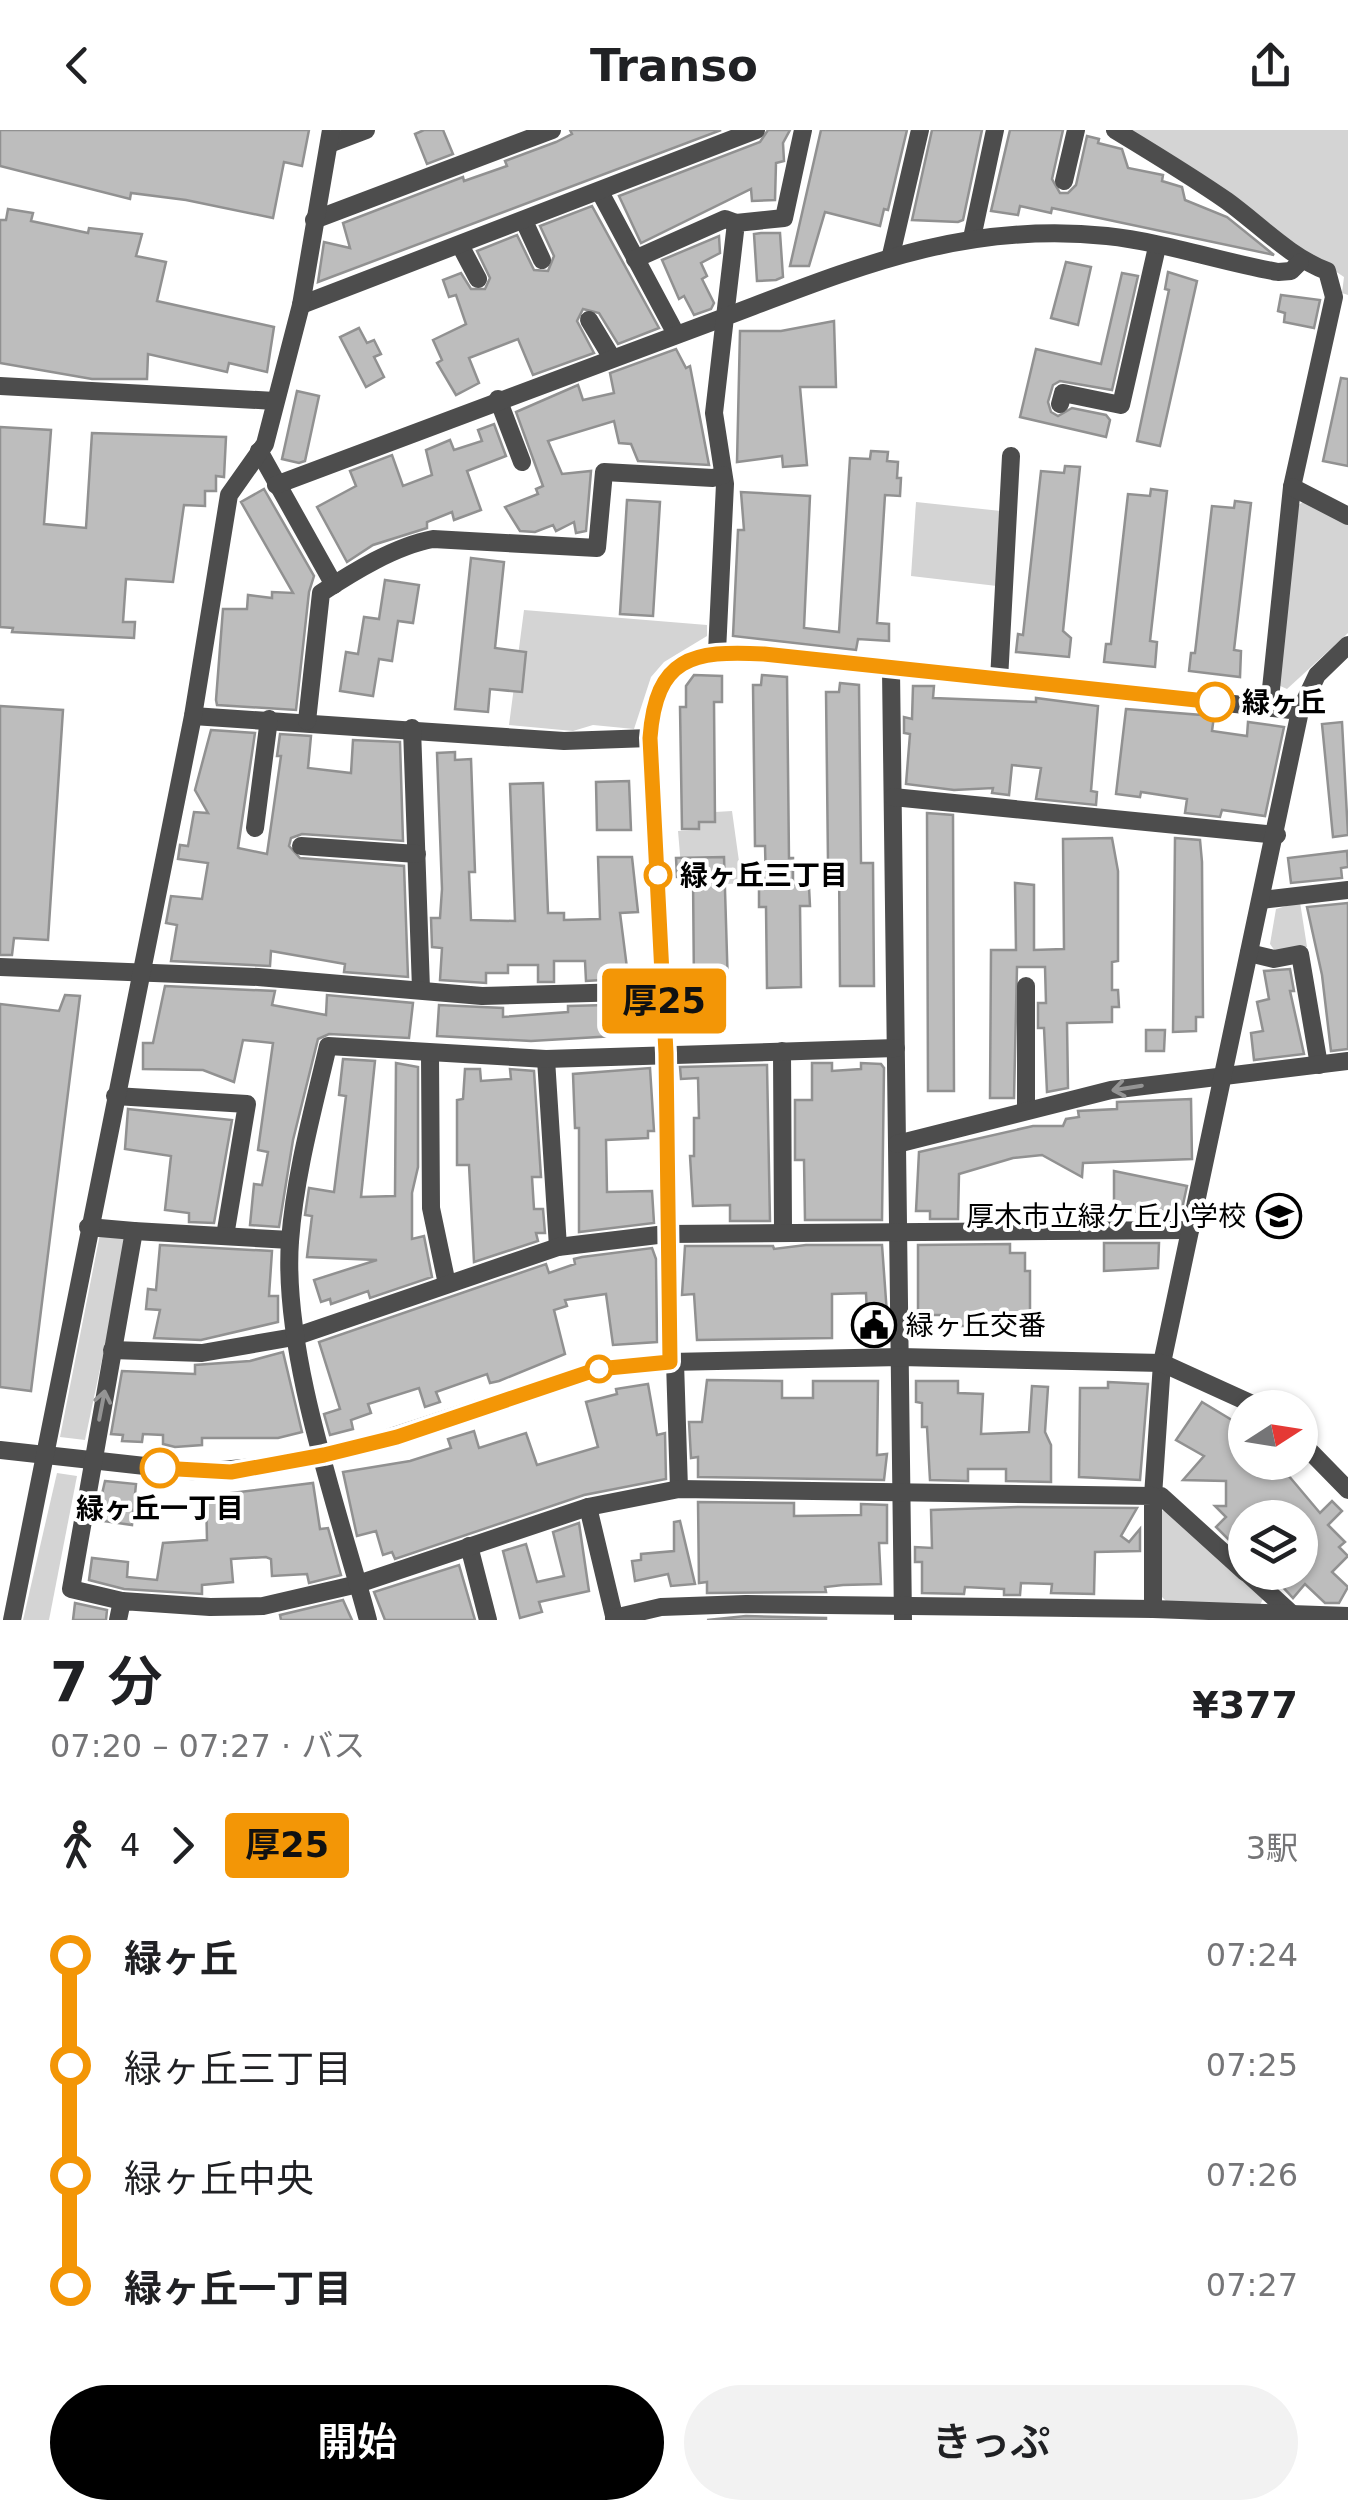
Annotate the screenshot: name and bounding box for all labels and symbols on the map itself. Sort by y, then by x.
marker: 緑ヶ丘 [1196,683,1234,721]
place label: 緑ヶ丘 [1242,686,1326,719]
place label: 緑ヶ丘三丁目 [680,859,848,892]
marker: 緑ヶ丘三丁目 [645,862,671,888]
line badge: 厚25 [606,968,722,1034]
one-way arrow [1111,1079,1143,1097]
school or university icon: 厚木市立緑ケ丘小学校 [1256,1193,1302,1239]
place label: 厚木市立緑ケ丘小学校 [966,1200,1246,1233]
public building icon: 緑ヶ丘交番 [851,1302,897,1348]
place label: 緑ヶ丘交番 [906,1309,1046,1342]
unlabelled marker [586,1356,612,1382]
one-way arrow [93,1389,112,1421]
north arrow [1228,1390,1318,1480]
marker: 緑ヶ丘一丁目 [141,1449,179,1487]
place label: 緑ヶ丘一丁目 [76,1492,244,1525]

